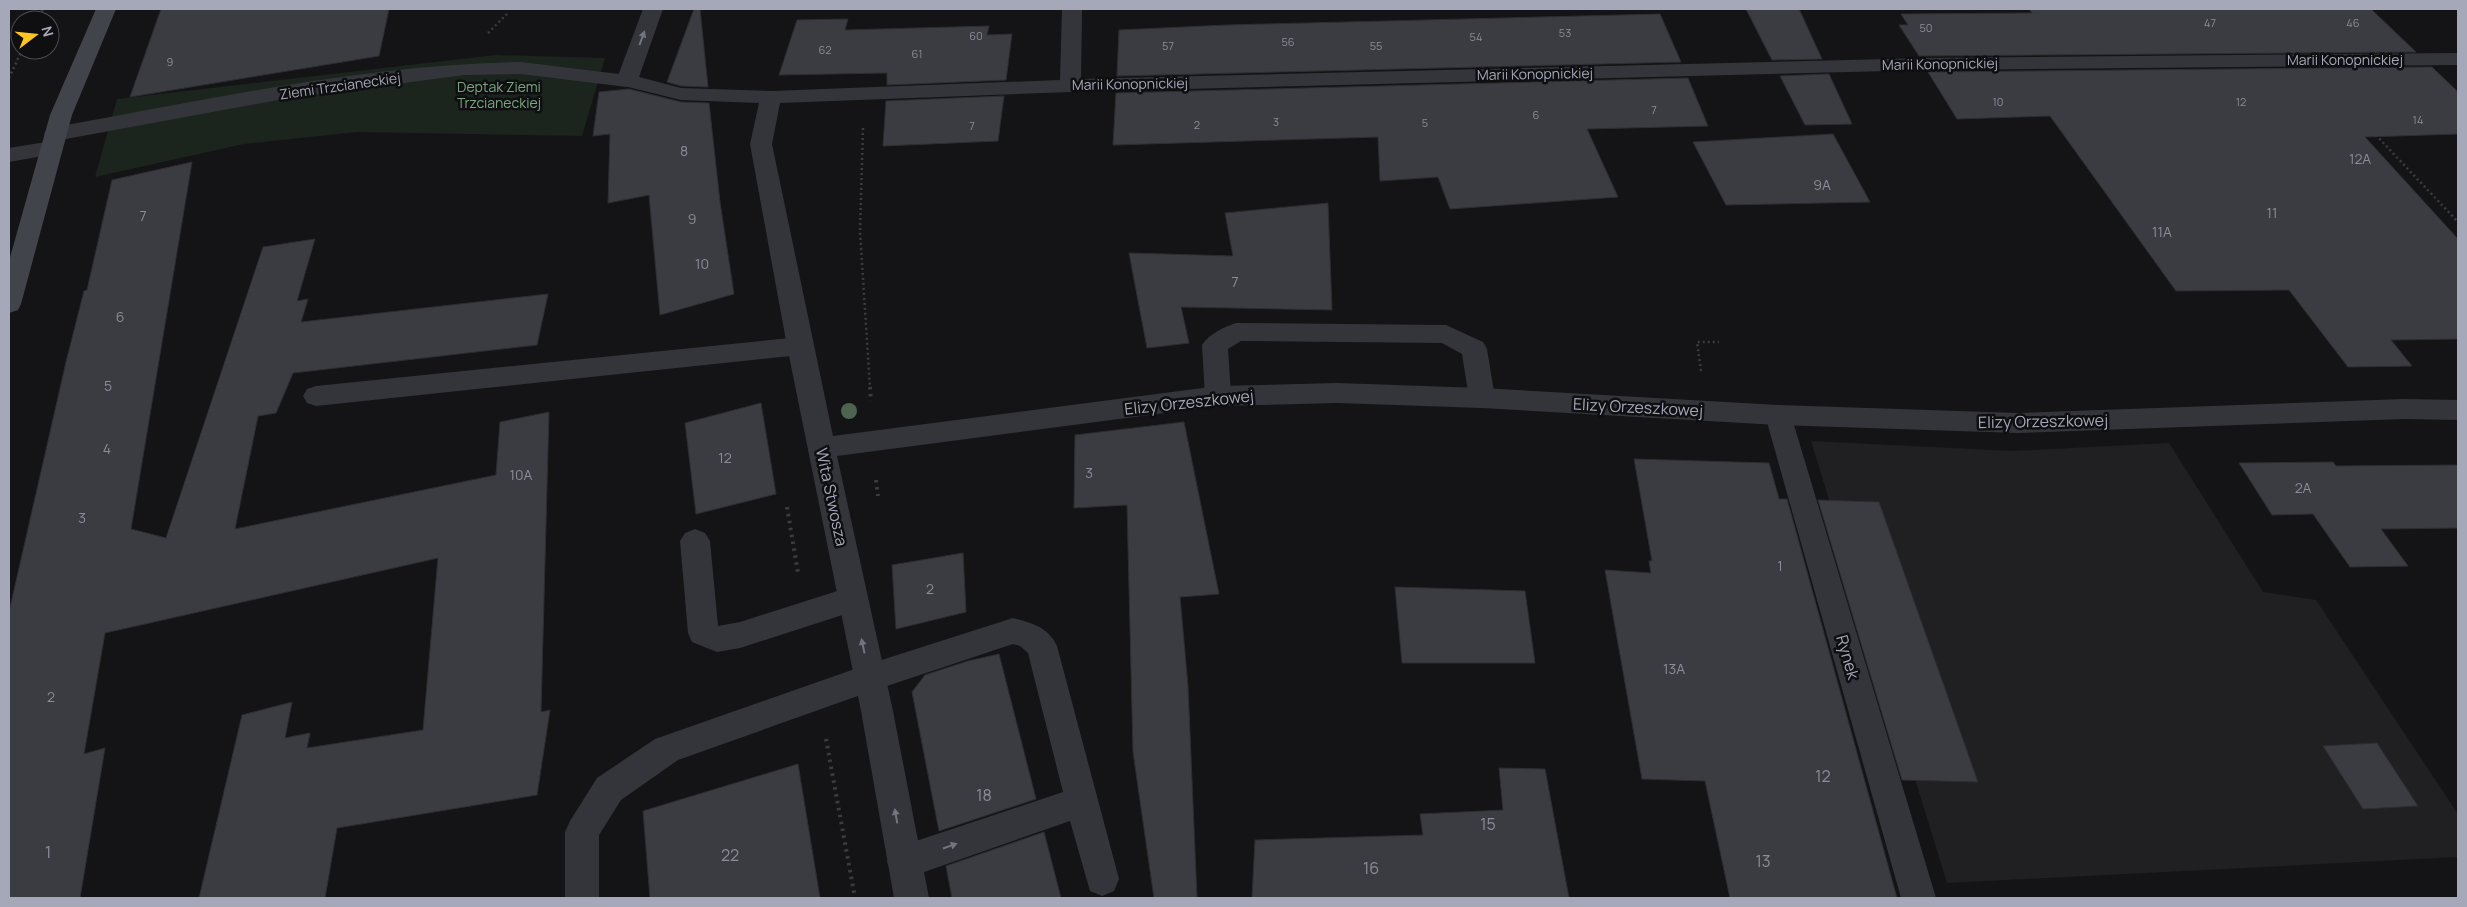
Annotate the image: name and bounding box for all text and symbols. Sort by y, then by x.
north arrow [10,10,60,60]
house number: 47 [2204,15,2216,30]
house number: 46 [2346,15,2360,30]
house number: 50 [1919,20,1933,35]
text: N [37,24,58,39]
house number: 53 [1559,25,1571,40]
house number: 60 [969,28,983,43]
house number: 54 [1470,29,1482,44]
one-way arrow [639,31,646,46]
house number: 56 [1281,34,1295,49]
house number: 57 [1162,38,1174,53]
house number: 55 [1370,38,1382,53]
house number: 62 [818,42,832,57]
house number: 61 [912,46,922,61]
street label: Marii Konopnickiej [2287,50,2403,69]
street label: Marii Konopnickiej [1882,53,1998,74]
house number: 9 [167,54,174,69]
street label: Marii Konopnickiej [1477,63,1593,84]
street label: Ziemi Trzcianeckiej [278,68,402,103]
street label: Marii Konopnickiej [1072,73,1188,94]
park label: Deptak Ziemi Trzcianeckiej [457,77,541,112]
house number: 10 [1992,94,2004,109]
house number: 12 [2236,94,2246,109]
house number: 7 [1651,102,1657,117]
house number: 6 [1533,107,1540,122]
house number: 14 [2413,112,2423,127]
house number: 3 [1273,114,1279,129]
house number: 5 [1422,115,1428,130]
house number: 2 [1194,117,1200,132]
house number: 7 [969,118,975,133]
house number: 8 [680,141,688,160]
house number: 12A [2349,149,2371,168]
house number: 9A [1813,175,1831,194]
house number: 11 [2267,203,2277,222]
house number: 7 [139,206,147,225]
house number: 9 [688,209,696,228]
house number: 11A [2152,222,2172,241]
house number: 10 [695,254,709,273]
house number: 7 [1231,272,1239,291]
house number: 6 [116,307,124,326]
house number: 5 [104,376,112,395]
street label: Elizy Orzeszkowej [1123,384,1255,420]
street label: Elizy Orzeszkowej [1572,393,1704,421]
street label: Elizy Orzeszkowej [1978,409,2108,433]
house number: 4 [103,439,111,458]
street label: Wita Stwosza [811,446,853,548]
house number: 12 [718,448,732,467]
house number: 3 [1085,463,1093,482]
house number: 10A [510,465,533,484]
house number: 2A [2295,478,2311,497]
house number: 3 [78,508,86,527]
house number: 1 [1777,556,1783,575]
house number: 2 [926,579,934,598]
street label: Rynek [1831,632,1865,683]
one-way arrow [858,637,866,653]
house number: 13A [1663,659,1685,678]
house number: 2 [47,687,55,706]
house number: 12 [1815,765,1831,787]
house number: 18 [976,784,992,806]
one-way arrow [891,807,899,823]
house number: 15 [1480,813,1496,835]
house number: 1 [45,841,51,863]
one-way arrow [943,842,958,850]
house number: 22 [721,844,739,866]
house number: 13 [1755,850,1771,872]
house number: 16 [1363,857,1379,879]

